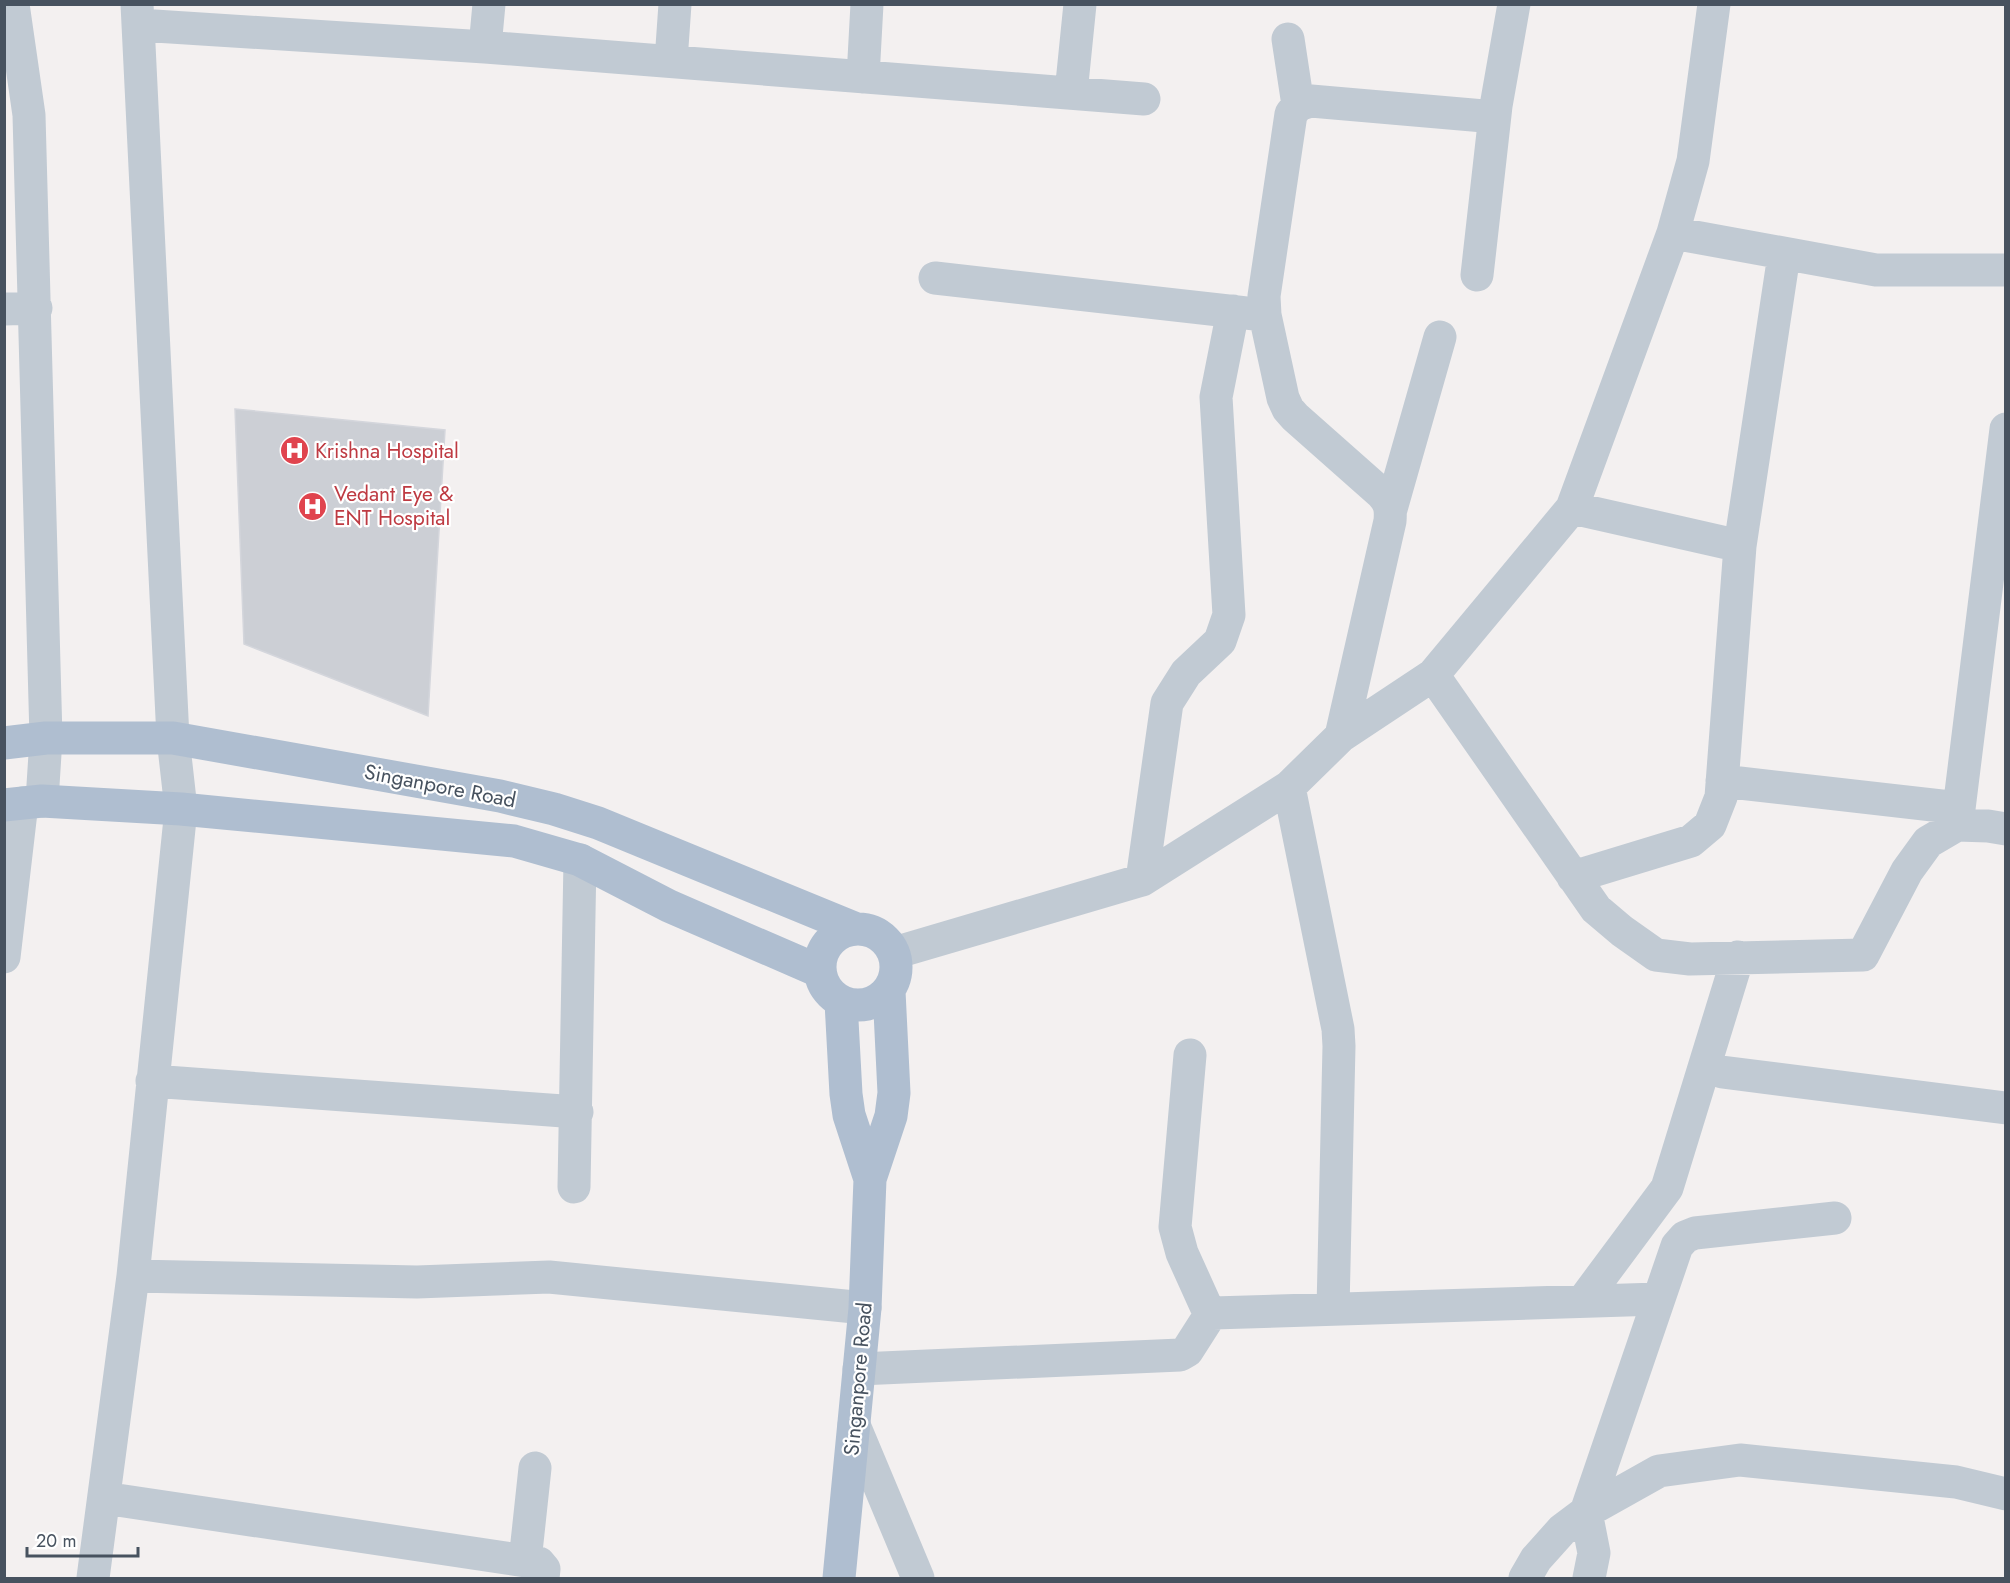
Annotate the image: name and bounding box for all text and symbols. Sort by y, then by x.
hospital icon: Krishna Hospital [278,435,310,467]
place label: Krishna Hospital [315,436,459,466]
place label: Vedant Eye & ENT Hospital [334,479,453,533]
hospital icon: Vedant Eye & ENT Hospital [297,490,329,522]
street label: Singanpore Road [362,757,518,815]
street label: Singanpore Road [836,1301,880,1457]
scale bar [27,1520,138,1558]
text: 20 m [36,1528,76,1554]

